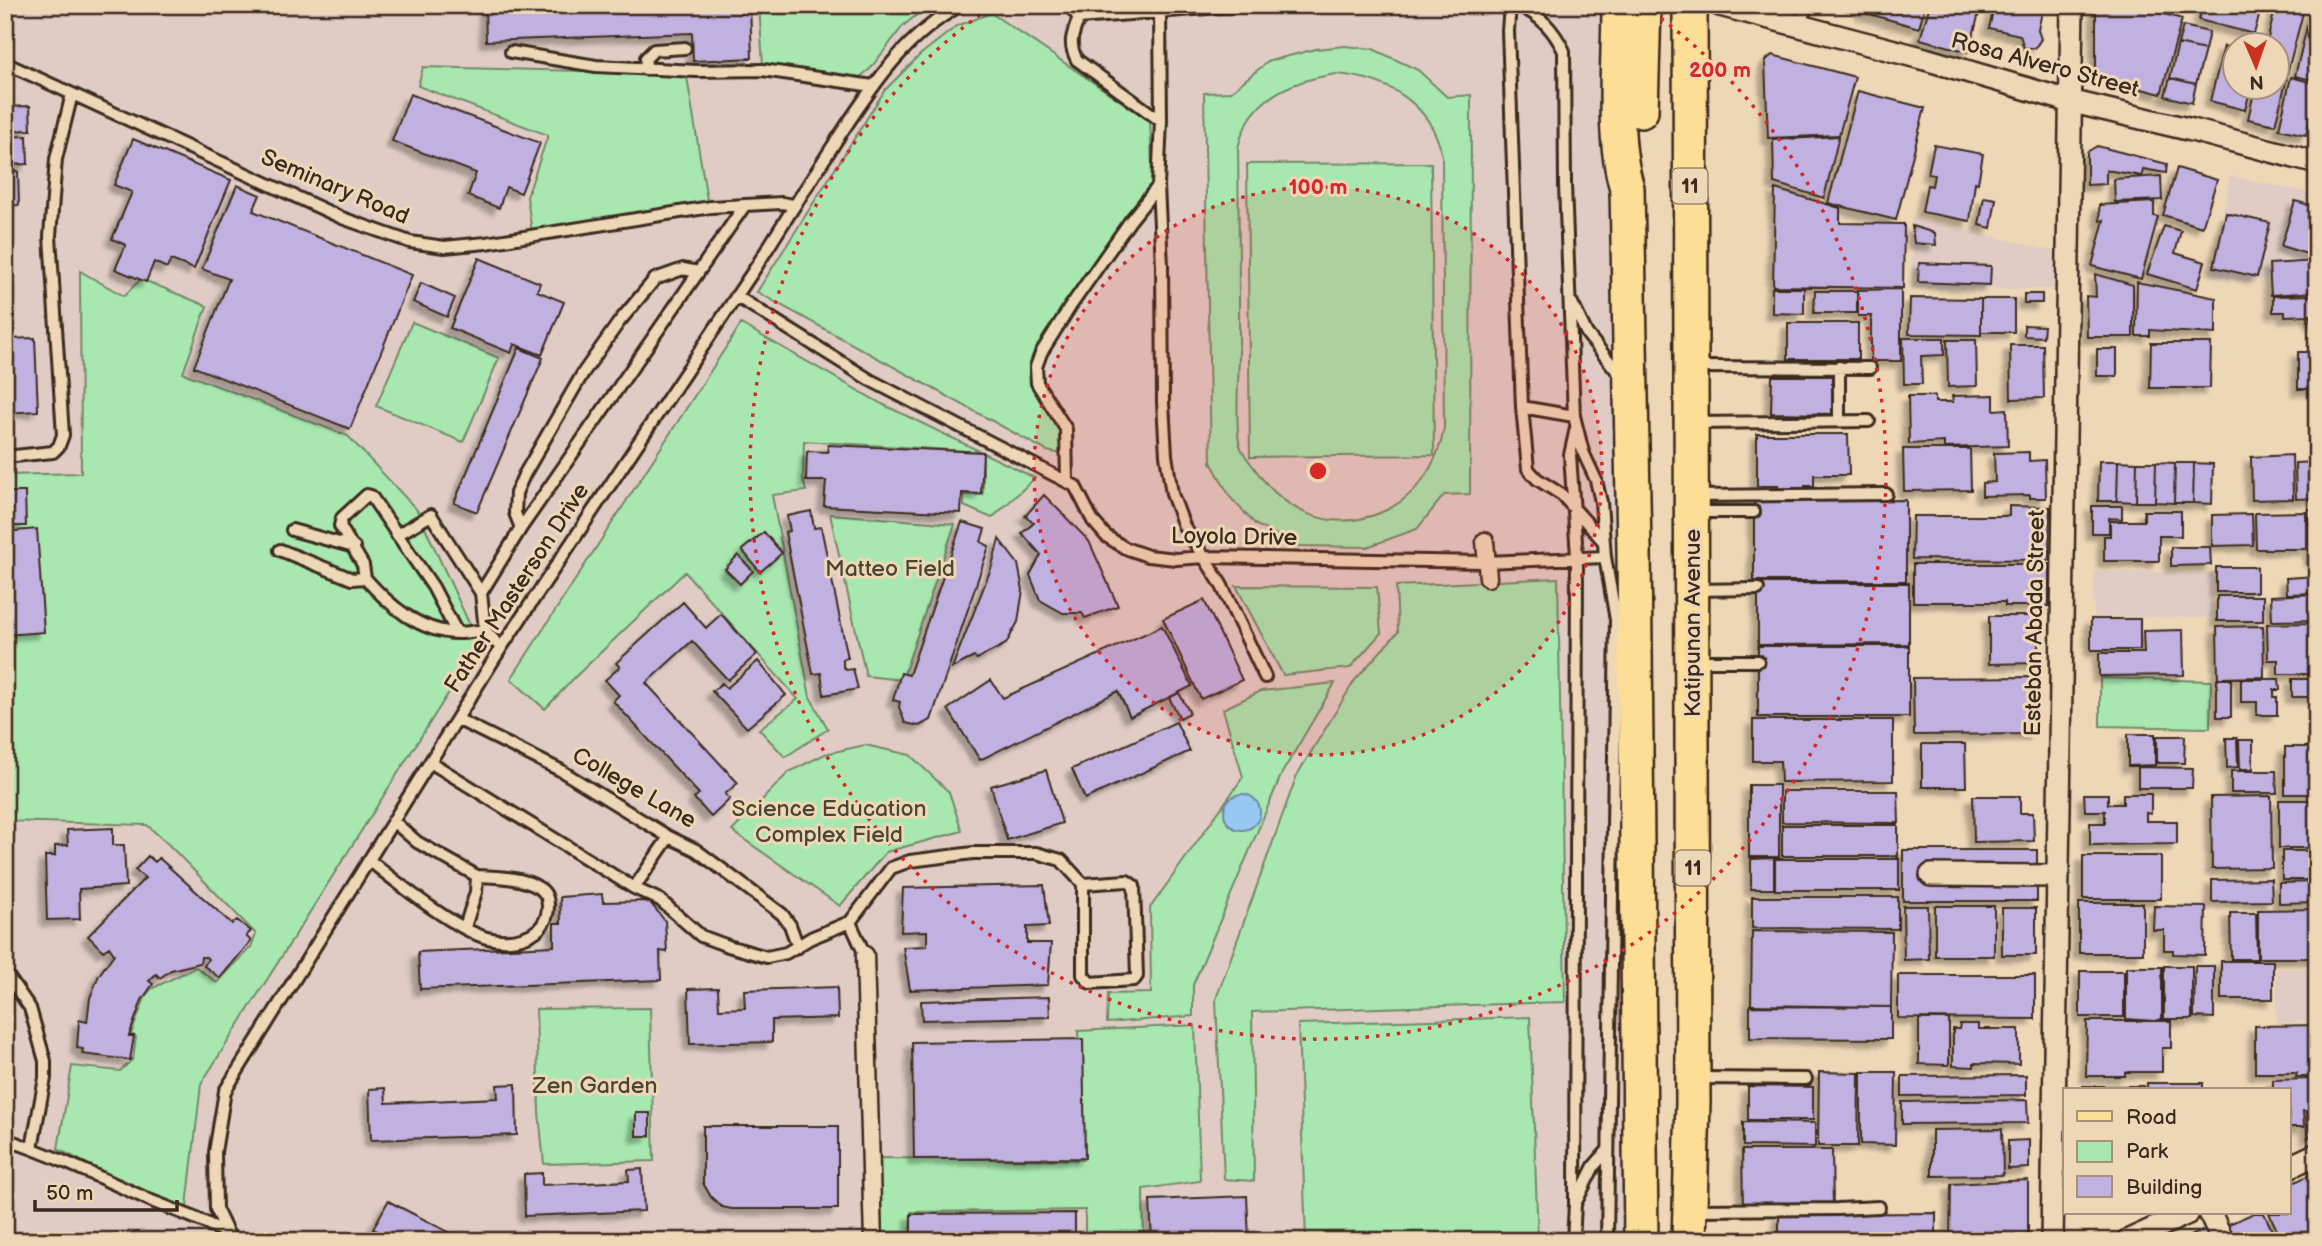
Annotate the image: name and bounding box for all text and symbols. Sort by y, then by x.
street label: Rosa Alvero Street [1948,26,2142,104]
north arrow [2220,32,2290,102]
text: 200 m [1689,58,1751,83]
text: N [2249,70,2264,93]
street label: Seminary Road [257,143,413,231]
road number: 11 [1672,168,1708,204]
text: 100 m [1289,175,1347,200]
centre of rings [1306,459,1330,483]
street label: Father Masterson Drive [439,478,595,698]
street label: Esteban Abada Street [2019,509,2051,737]
street label: Loyola Drive [1171,522,1297,552]
street label: Katipunan Avenue [1679,529,1707,717]
park label: Matteo Field [825,555,955,583]
street label: College Lane [567,741,701,835]
park label: Science Education Complex Field [731,795,927,849]
road number: 11 [1676,850,1710,886]
park label: Zen Garden [532,1072,657,1100]
legend [2063,1088,2290,1214]
text: Road [2126,1105,2177,1130]
text: Park [2126,1139,2169,1164]
scale bar [35,1169,177,1213]
text: Building [2126,1175,2202,1200]
text: 50 m [46,1181,93,1206]

